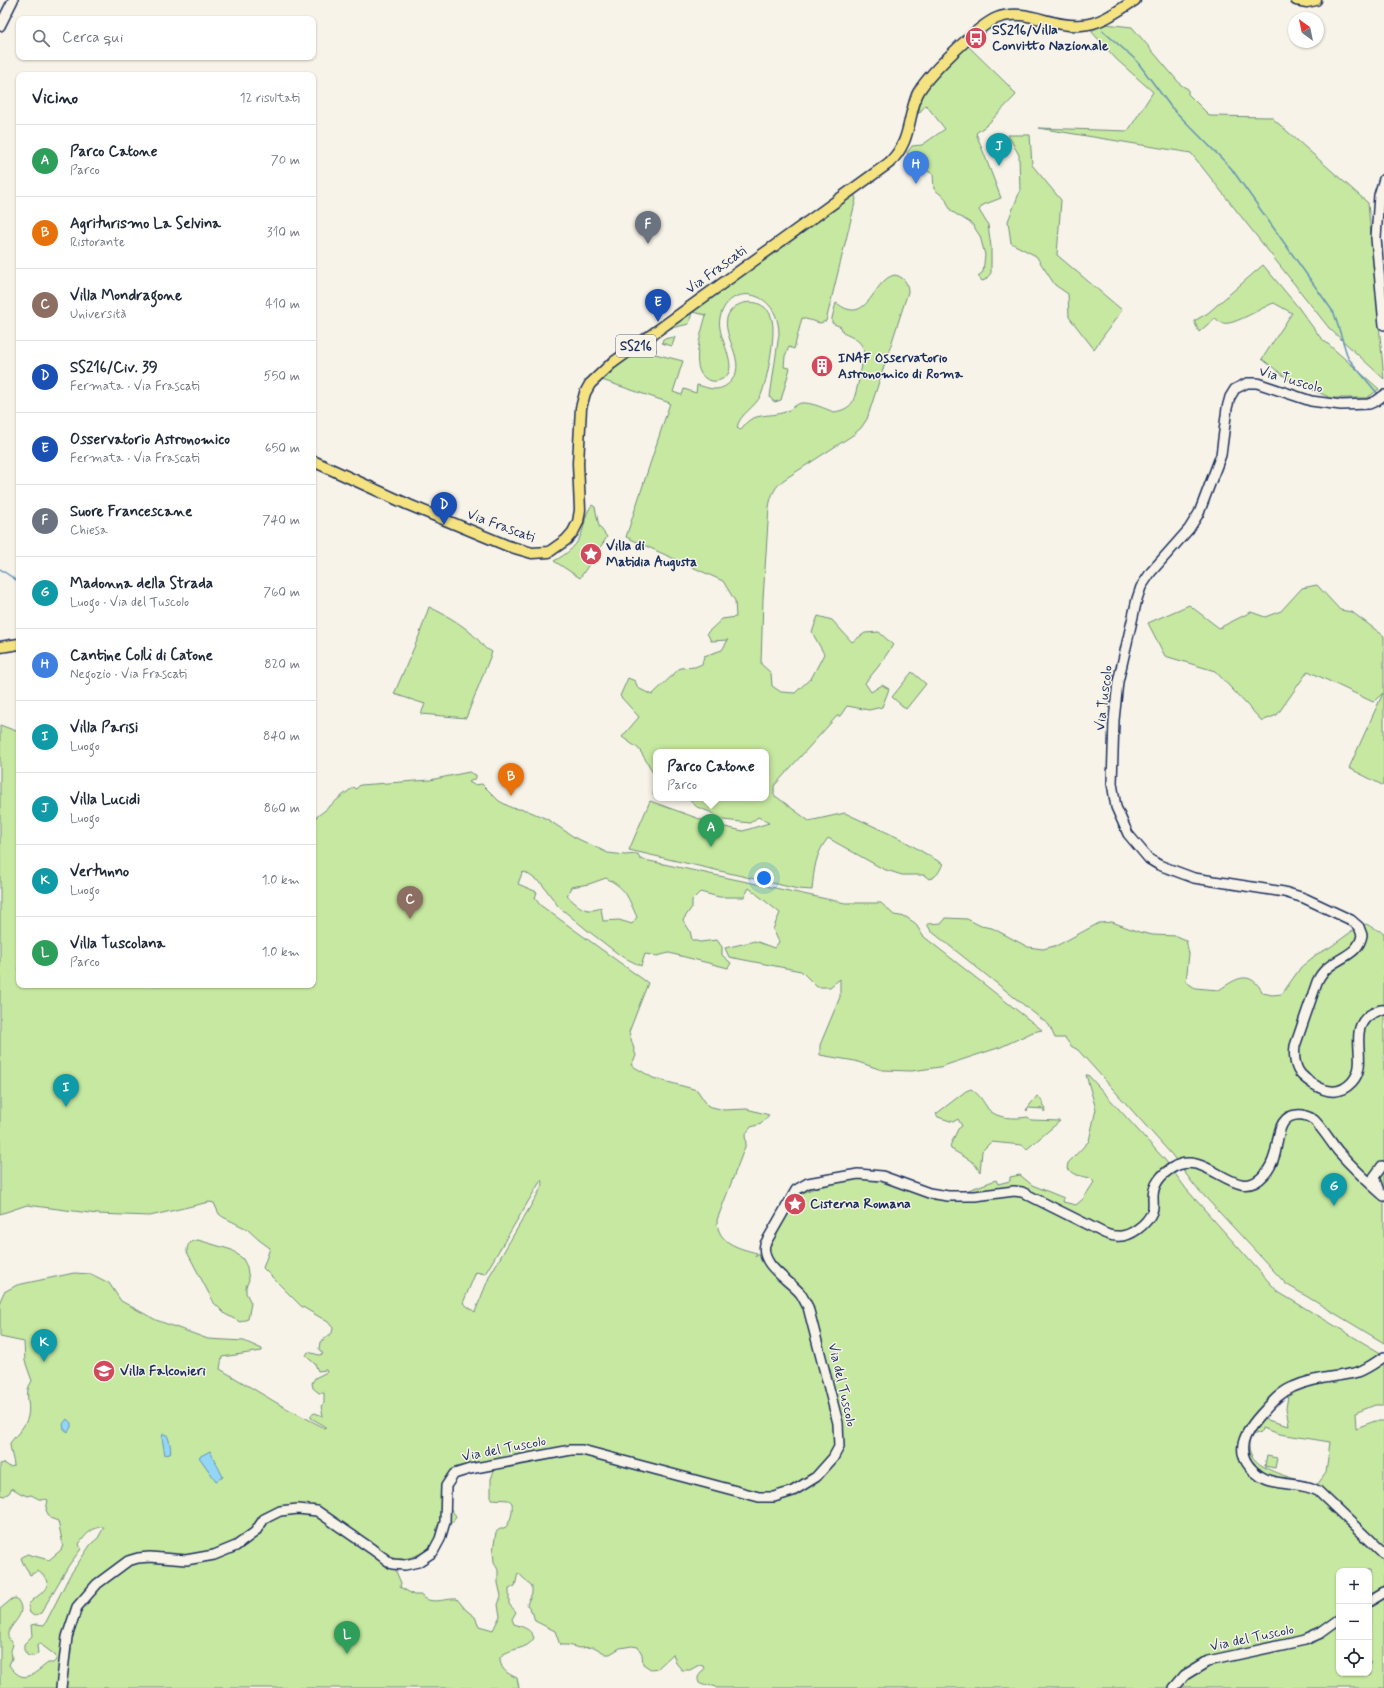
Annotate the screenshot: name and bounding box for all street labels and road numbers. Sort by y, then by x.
street label: Via Frascati [682,242,750,298]
road number: SS216 [616,335,656,357]
street label: Via Tuscolo [1257,362,1325,398]
street label: Via Frascati [465,505,537,547]
street label: Via Tuscolo [1091,664,1117,732]
street label: Via del Tuscolo [824,1341,860,1429]
street label: Via del Tuscolo [460,1432,548,1466]
street label: Via del Tuscolo [1208,1620,1296,1656]

